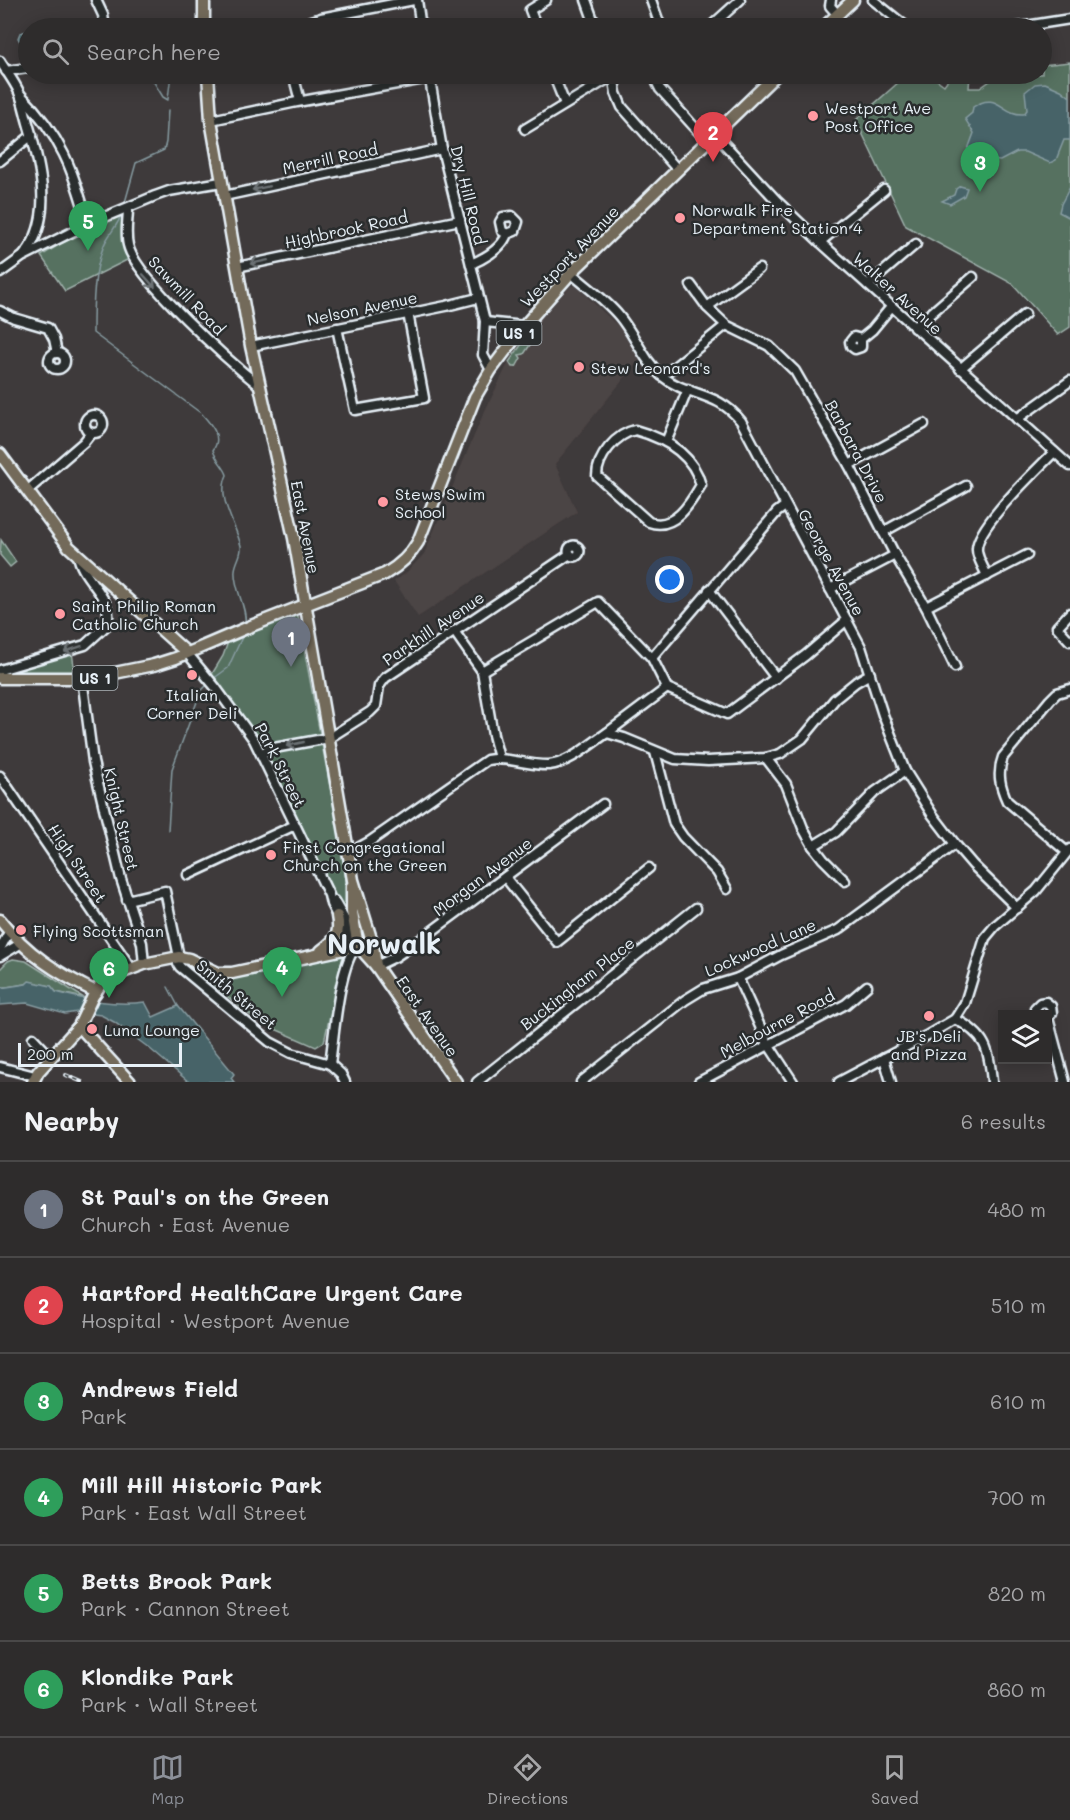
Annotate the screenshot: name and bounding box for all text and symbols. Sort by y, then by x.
search box [18,18,1052,84]
icon: search [39,35,72,68]
text: Search here [87,37,221,66]
place label: Westport Ave Post Office [825,97,931,136]
marker: Westport Ave Post Office [806,109,820,123]
pin: 2 [694,112,732,162]
street label: Merrill Road [281,138,379,178]
pin: 3 [960,142,1000,192]
street label: Dry Hill Road [446,143,492,247]
one-way arrow [252,183,272,194]
place label: Norwalk Fire Department Station 4 [692,199,863,238]
street label: Westport Avenue [515,201,623,311]
pin: 5 [68,202,107,251]
street label: Highbrook Road [283,206,409,252]
marker: Norwalk Fire Department Station 4 [673,211,687,225]
street label: Walter Avenue [849,247,947,339]
street label: Sawmill Road [144,251,230,339]
one-way arrow [250,257,270,268]
one-way arrow [142,273,156,288]
street label: Nelson Avenue [305,286,419,330]
road number: US 1 [496,321,542,345]
place label: Stew Leonard's [591,357,711,378]
marker: Stew Leonard's [572,360,586,374]
street label: Barbara Drive [821,396,893,506]
street label: East Avenue [287,479,325,575]
place label: Stews Swim School [395,483,485,522]
marker: Stews Swim School [376,495,390,509]
street label: George Avenue [794,505,870,619]
your location [655,565,684,594]
street label: Parkhill Avenue [378,586,488,670]
place label: Saint Philip Roman Catholic Church [72,595,216,634]
marker: Saint Philip Roman Catholic Church [53,607,67,621]
pin: 1 [272,618,310,667]
one-way arrow [64,644,83,655]
road number: US 1 [72,666,118,690]
marker: Italian Corner Deli [185,668,199,682]
place label: Italian Corner Deli [147,684,237,723]
street label: Park Street [251,719,311,811]
one-way arrow [285,738,304,750]
street label: Knight Street [100,766,144,872]
street label: High Street [44,820,112,906]
street label: Morgan Avenue [428,832,536,920]
place label: First Congregational Church on the Green [283,836,447,875]
marker: First Congregational Church on the Green [264,848,278,862]
street label: Lockwood Lane [701,913,819,981]
place label: Flying Scottsman [33,920,164,941]
marker: Flying Scottsman [14,923,28,937]
district label: Norwalk [327,925,441,961]
street label: Buckingham Place [516,932,638,1034]
pin: 6 [90,948,128,998]
pin: 4 [262,948,302,997]
street label: Smith Street [192,954,282,1034]
street label: East Avenue [392,971,464,1061]
street label: Melbourne Road [716,984,838,1062]
marker: JB's Deli and Pizza [922,1009,936,1023]
map controls [998,1010,1052,1064]
button: layers [998,1010,1052,1064]
place label: Luna Lounge [104,1019,200,1040]
marker: Luna Lounge [85,1022,99,1036]
place label: JB's Deli and Pizza [891,1025,967,1064]
scale bar [18,1040,182,1068]
text: 200 m [27,1043,74,1064]
text: Nearby [24,1104,119,1138]
text: 6 results [961,1108,1046,1134]
text: St Paul's on the Green [81,1182,329,1211]
text: 1 [39,1196,48,1222]
text: 480 m [987,1196,1046,1222]
text: Church · East Avenue [81,1211,290,1237]
text: Hartford HealthCare Urgent Care [81,1278,463,1307]
text: 2 [38,1292,49,1318]
text: 510 m [991,1292,1046,1318]
text: Hospital · Westport Avenue [81,1307,350,1333]
text: Andrews Field [81,1374,238,1403]
text: 3 [38,1388,50,1414]
text: 610 m [990,1388,1046,1414]
text: Park [81,1403,126,1429]
text: Mill Hill Historic Park [81,1470,322,1499]
text: 4 [37,1484,50,1510]
text: 700 m [988,1484,1046,1510]
text: Park · East Wall Street [81,1499,307,1525]
text: Betts Brook Park [81,1566,272,1595]
text: 5 [38,1580,49,1606]
text: 820 m [988,1580,1046,1606]
text: Park · Cannon Street [81,1595,290,1621]
text: Klondike Park [81,1662,234,1691]
text: 6 [37,1676,50,1702]
text: 860 m [987,1676,1046,1702]
text: Park · Wall Street [81,1691,258,1717]
tab: Map [151,1751,184,1808]
tab: Directions [487,1751,568,1808]
tab: Saved [871,1751,919,1808]

